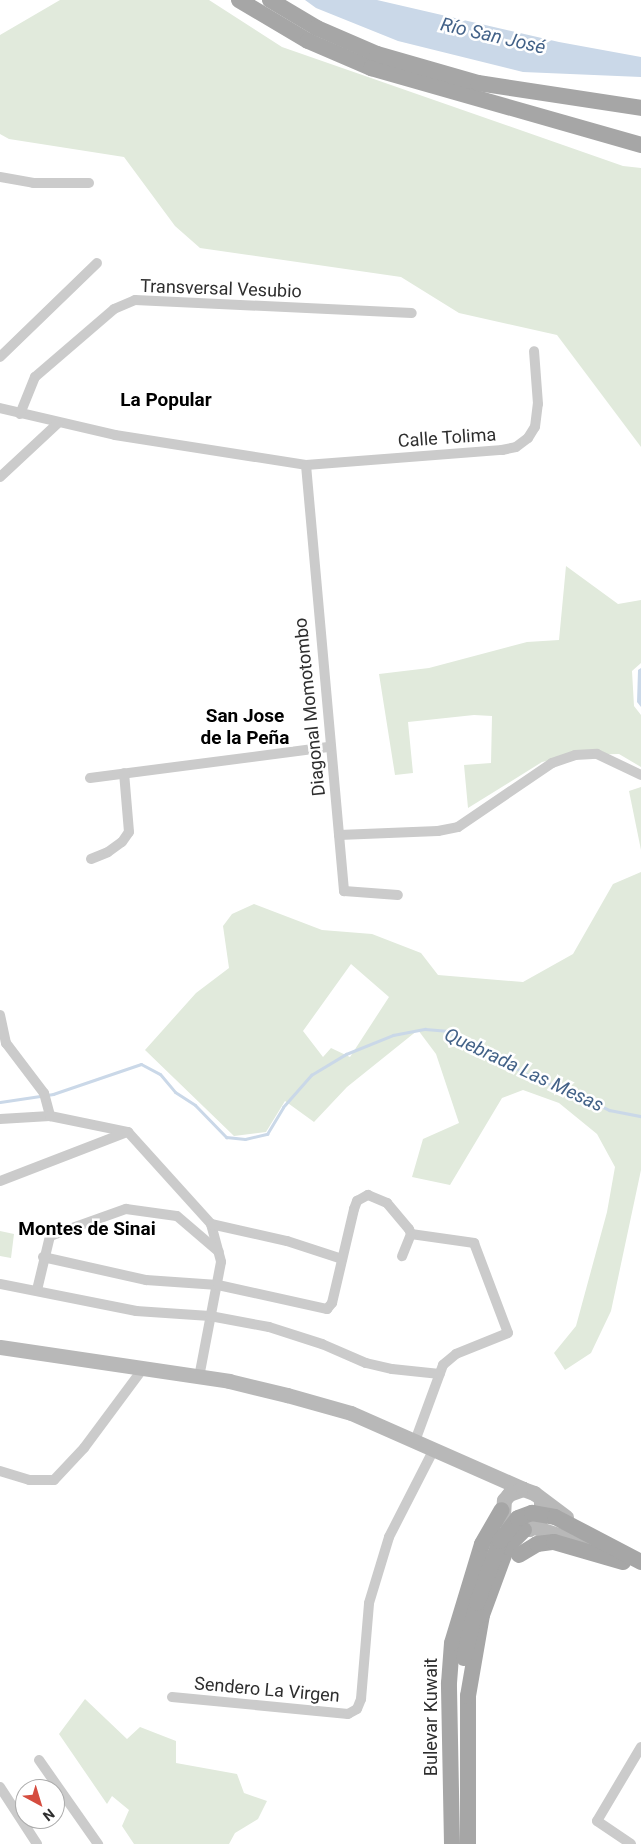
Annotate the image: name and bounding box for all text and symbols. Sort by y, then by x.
water label: Río San José [438,13,548,59]
street label: Transversal Vesubio [140,275,302,303]
district label: La Popular [120,389,212,411]
street label: Calle Tolima [397,424,497,452]
street label: Diagonal Momotombo [290,617,330,797]
district label: San Jose de la Peña [201,705,289,749]
water label: Quebrada Las Mesas [441,1023,607,1117]
district label: Montes de Sinai [18,1218,156,1240]
street label: Bulevar Kuwait [420,1658,442,1776]
street label: Sendero La Virgen [193,1673,341,1707]
north arrow [15,1779,65,1829]
text: N [40,1806,58,1824]

